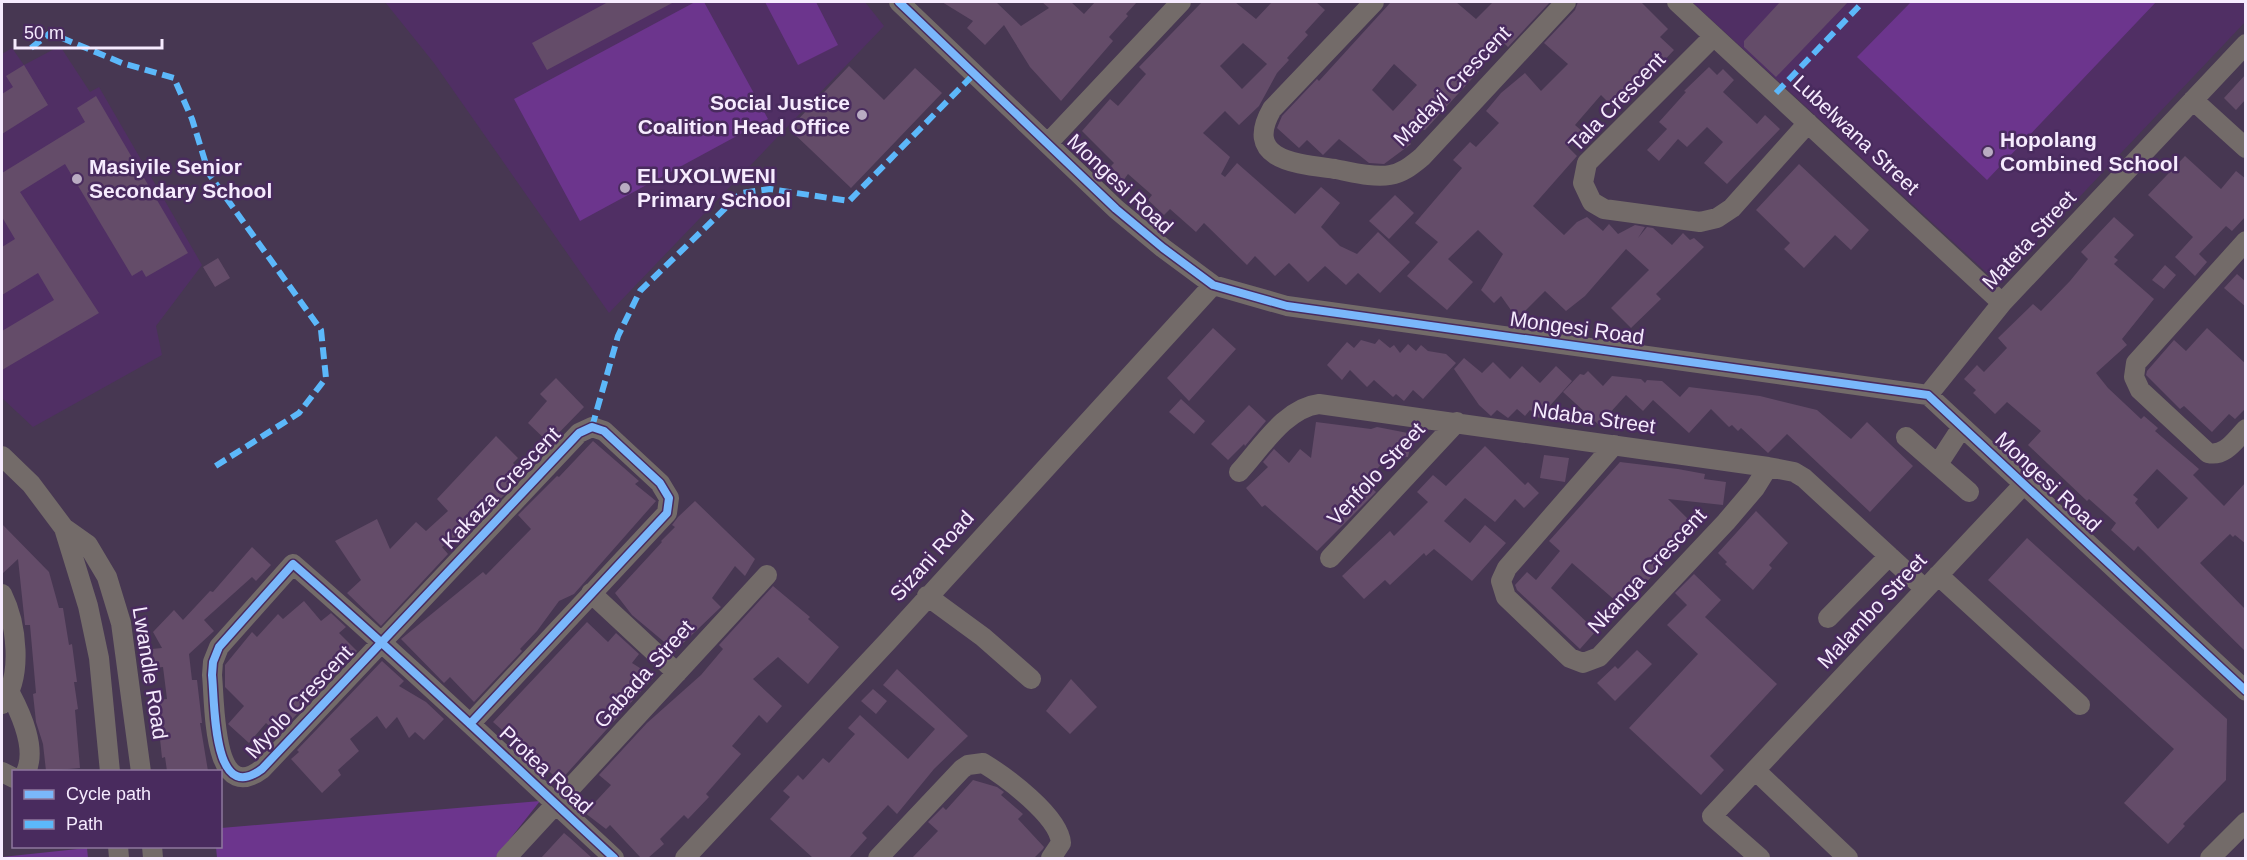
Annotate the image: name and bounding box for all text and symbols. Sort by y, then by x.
scale bar [15,12,162,50]
street label: Madayi Crescent [1389,21,1515,150]
text: 50 m [24,23,64,43]
street label: Tala Crescent [1564,47,1670,156]
street label: Lubelwana Street [1789,70,1924,199]
place label: Social Justice Coalition Head Office [638,91,850,138]
marker: Social Justice Coalition Head Office [855,108,869,122]
place label: Hopolang Combined School [2000,128,2179,175]
street label: Mongesi Road [1063,129,1178,238]
marker: Hopolang Combined School [1981,145,1995,159]
place label: Masiyile Senior Secondary School [89,155,272,202]
place label: ELUXOLWENI Primary School [637,164,791,211]
marker: Masiyile Senior Secondary School [70,172,84,186]
marker: ELUXOLWENI Primary School [618,181,632,195]
street label: Mateta Street [1977,186,2080,294]
street label: Mongesi Road [1508,307,1646,348]
street label: Ndaba Street [1531,398,1657,438]
street label: Venfolo Street [1322,417,1429,530]
street label: Kakaza Crescent [437,422,565,553]
street label: Mongesi Road [1991,427,2106,536]
street label: Nkanga Crescent [1583,503,1710,638]
street label: Sizani Road [885,506,978,605]
street label: Malambo Street [1813,548,1931,673]
street label: Lwandle Road [129,605,172,741]
street label: Gabada Street [589,615,698,732]
street label: Myolo Crescent [240,640,357,763]
street label: Protea Road [495,721,597,818]
legend [12,770,222,848]
text: Cycle path [66,784,151,804]
text: Path [66,814,103,834]

